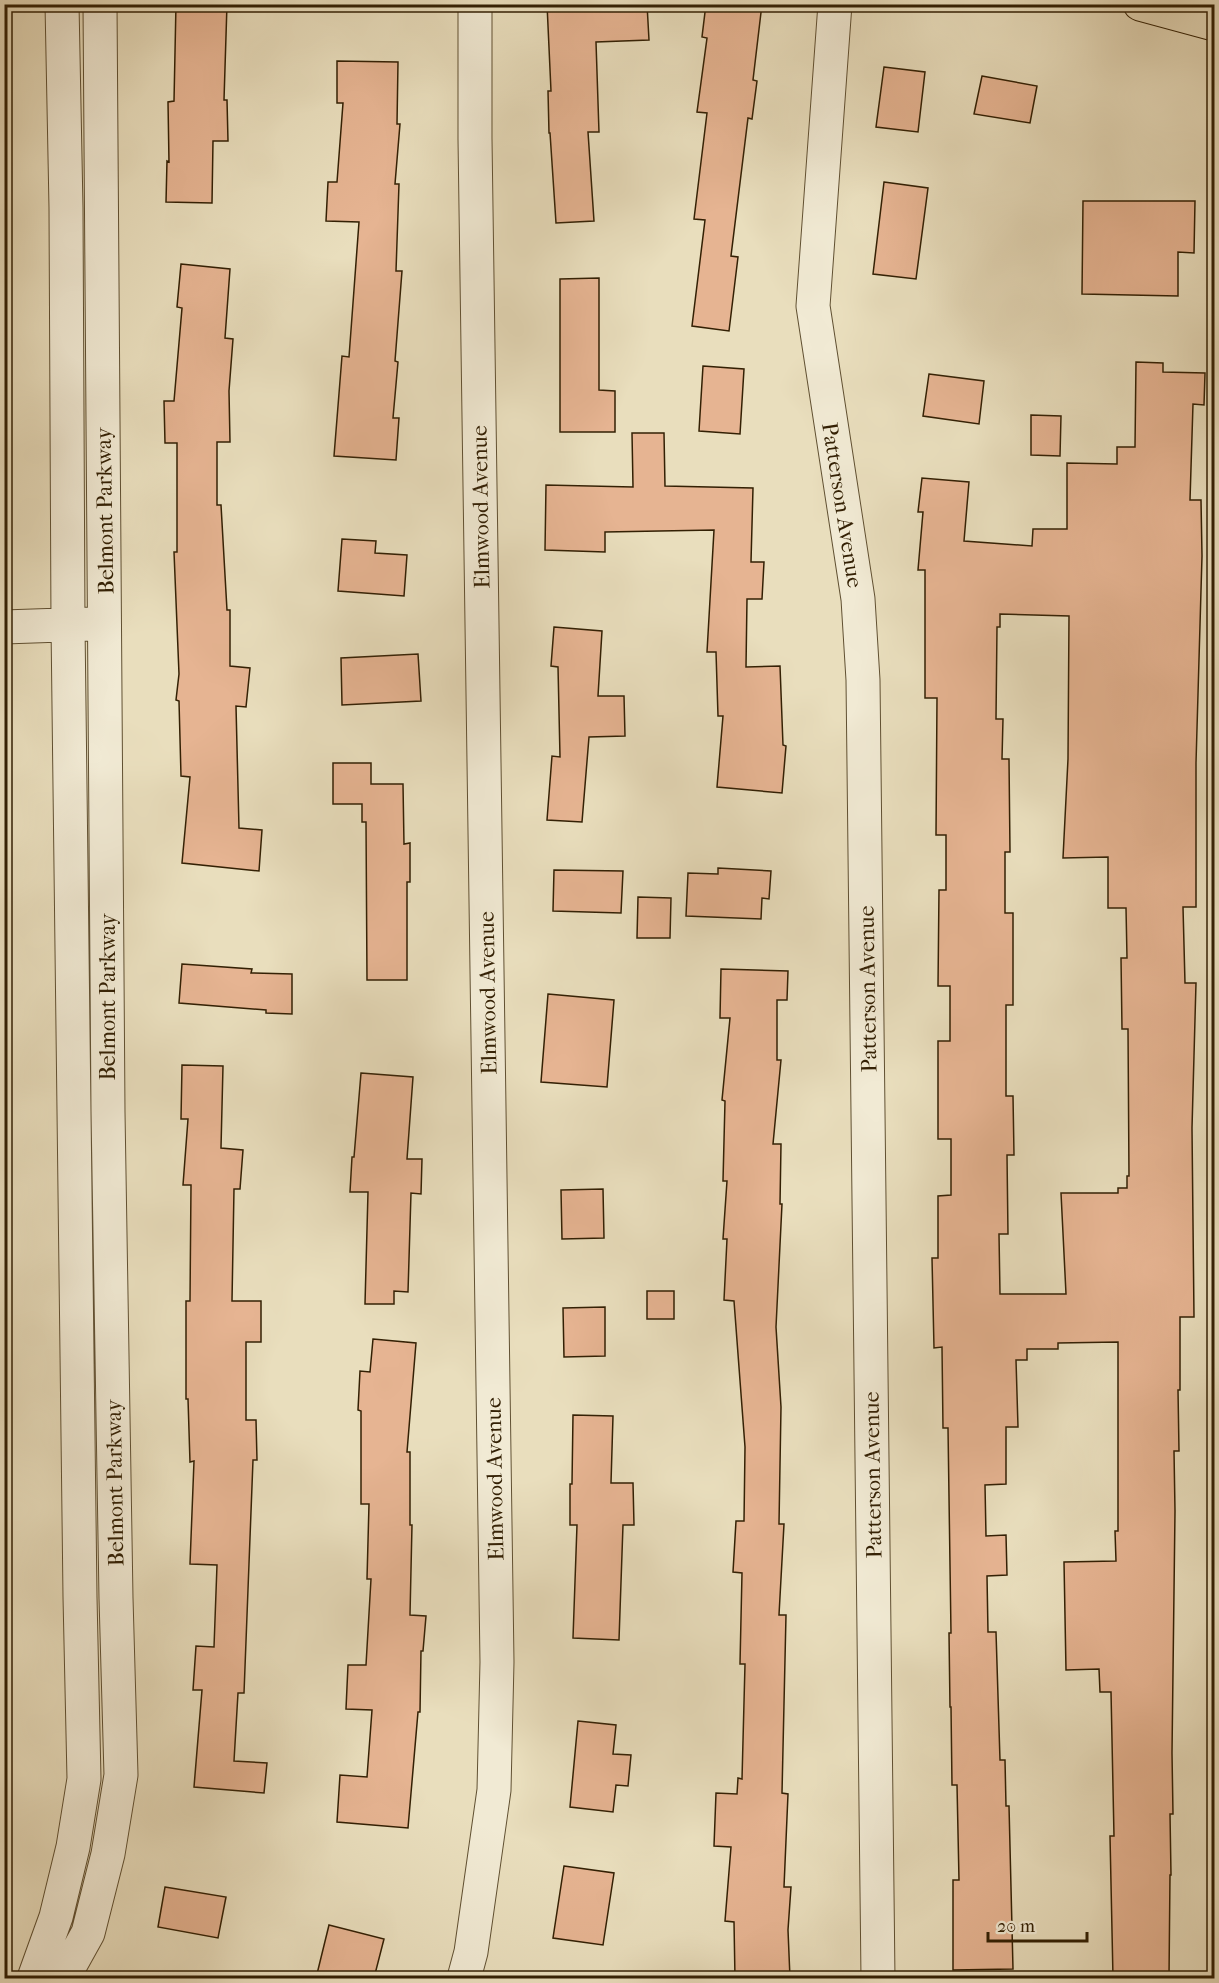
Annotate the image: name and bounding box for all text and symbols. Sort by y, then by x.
street label: Patterson Avenue [816,421,868,590]
street label: Elmwood Avenue [467,425,495,589]
street label: Belmont Parkway [91,426,119,595]
street label: Patterson Avenue [854,905,882,1073]
street label: Elmwood Avenue [474,911,502,1075]
street label: Belmont Parkway [95,912,121,1081]
street label: Patterson Avenue [859,1391,887,1559]
street label: Elmwood Avenue [481,1397,509,1561]
street label: Belmont Parkway [101,1398,129,1567]
scale bar [988,1905,1087,1943]
text: 20 m [997,1916,1035,1937]

